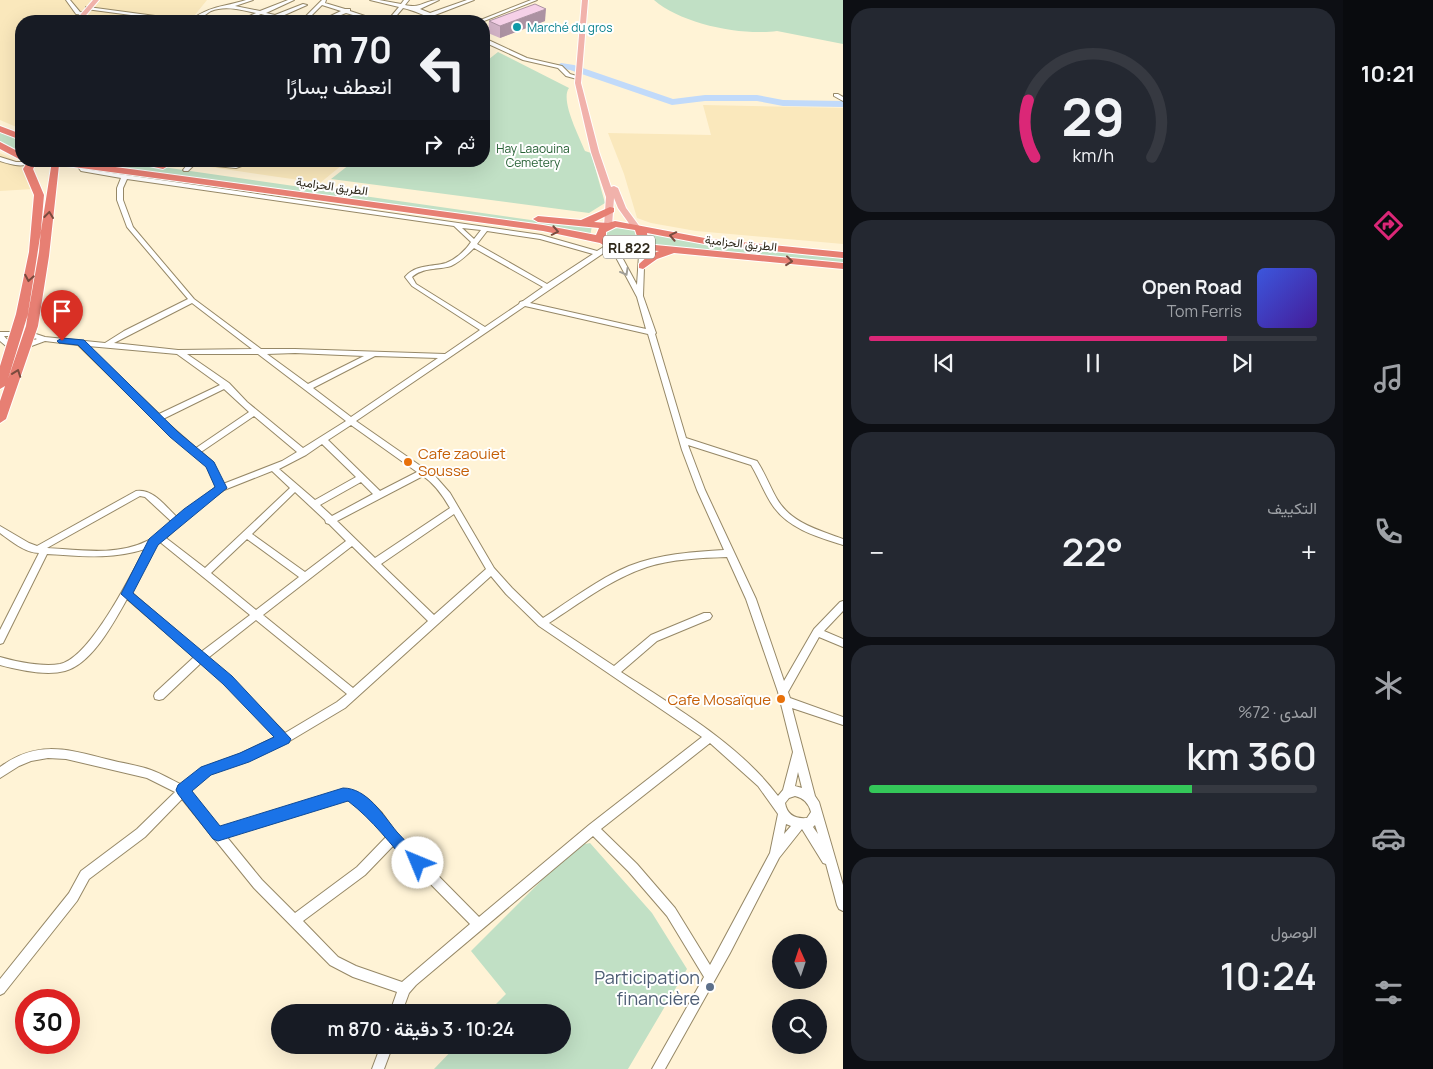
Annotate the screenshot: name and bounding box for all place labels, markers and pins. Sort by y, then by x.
place label: Marché du gros [527,19,612,36]
marker: Marché du gros [511,21,523,33]
pin [41,290,83,341]
place label: Cafe zaouiet Sousse [418,443,506,481]
marker: Cafe zaouiet Sousse [402,456,414,468]
place label: Cafe Mosaïque [667,689,771,710]
marker: Cafe Mosaïque [775,693,787,705]
place label: Participation financière [594,965,700,1010]
marker: Participation financière [704,981,716,993]

